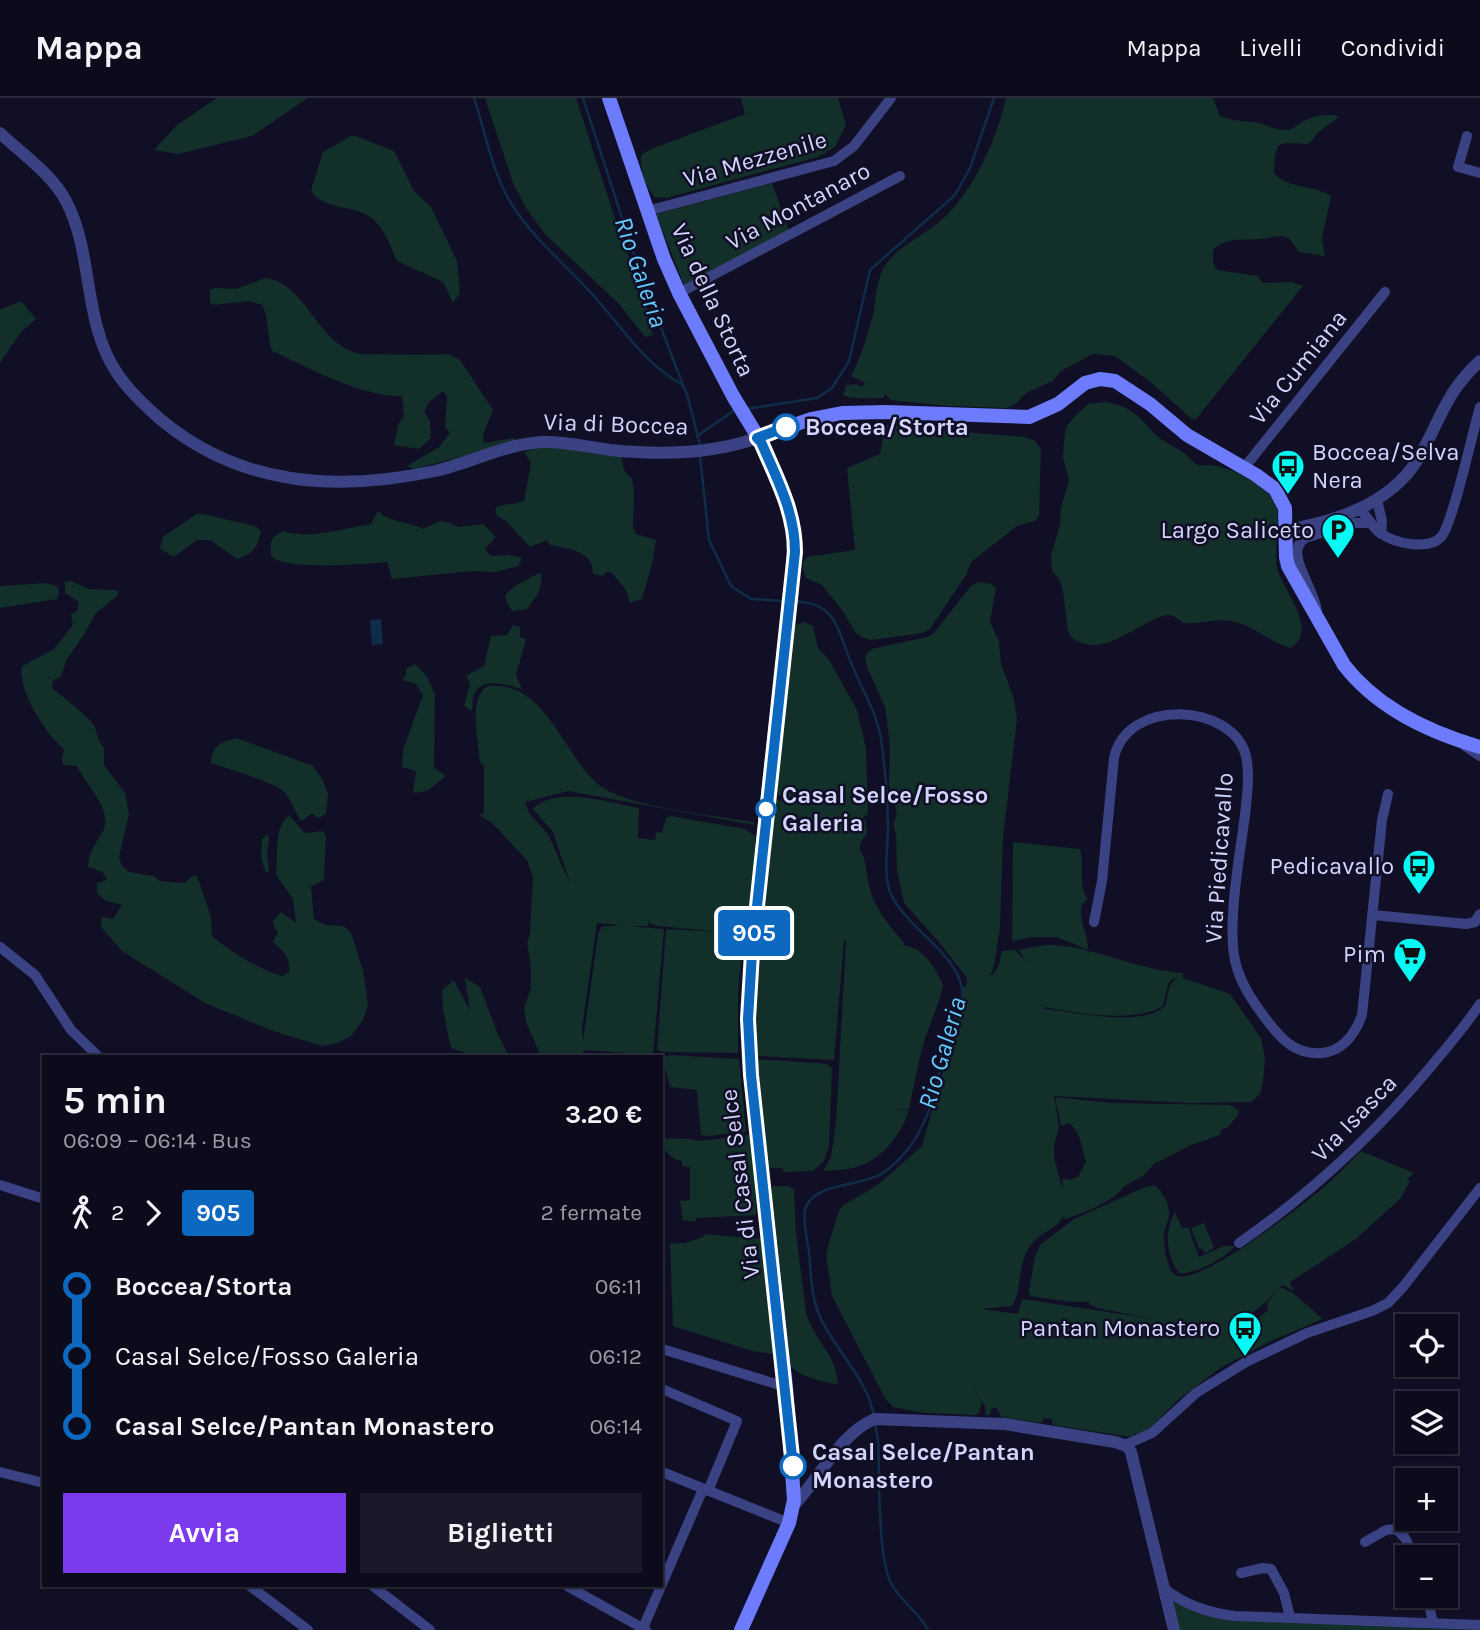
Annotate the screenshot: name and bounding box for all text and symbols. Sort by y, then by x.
text: Mappa [35,29,143,67]
text: Mappa [1127,34,1201,62]
text: Livelli [1239,34,1303,62]
text: Condividi [1341,34,1445,62]
street label: Via Mezzenile [680,125,830,193]
street label: Via Montanaro [721,156,875,256]
water label: Rio Galeria [608,212,674,332]
street label: Via della Storta [665,219,761,381]
street label: Via Cumiana [1243,304,1353,430]
street label: Via di Boccea [543,407,689,441]
place label: Boccea/Storta [805,413,969,441]
marker: Boccea/Storta [773,414,799,440]
place label: Boccea/Selva Nera [1312,438,1460,494]
bus stop icon: Boccea/Selva Nera [1269,447,1307,496]
parking icon: Largo Saliceto [1319,511,1357,560]
place label: Largo Saliceto [1160,516,1314,544]
street label: Via Piedicavallo [1199,772,1239,944]
place label: Casal Selce/Fosso Galeria [782,781,988,837]
marker: Casal Selce/Fosso Galeria [756,799,776,819]
bus stop icon: Pedicavallo [1400,847,1438,896]
place label: Pedicavallo [1270,852,1394,880]
line badge: 905 [714,910,794,956]
text: 905 [732,919,776,947]
supermarket icon: Pim [1391,935,1429,984]
place label: Pim [1343,940,1386,968]
water label: Rio Galeria [911,993,973,1113]
street label: Via Isasca [1306,1069,1402,1167]
text: 5 min [63,1078,167,1123]
street label: Via di Casal Selce [714,1087,766,1281]
text: 3.20 € [565,1099,642,1130]
text: 06:09 – 06:14 · Bus [63,1127,252,1154]
icon: walk [63,1194,101,1232]
icon: forward [134,1194,172,1232]
text: 2 [111,1199,124,1226]
text: 905 [196,1199,240,1227]
text: 2 fermate [541,1199,642,1226]
text: Boccea/Storta [115,1271,293,1302]
text: 06:11 [595,1273,642,1300]
bus stop icon: Pantan Monastero [1226,1309,1264,1358]
place label: Pantan Monastero [1020,1314,1220,1342]
map controls [1395,1314,1458,1608]
button: locate [1395,1314,1458,1377]
text: Casal Selce/Fosso Galeria [115,1341,419,1372]
text: 06:12 [589,1343,642,1370]
button: layers [1395,1391,1458,1454]
text: Casal Selce/Pantan Monastero [115,1411,494,1442]
text: 06:14 [589,1413,642,1440]
place label: Casal Selce/Pantan Monastero [812,1438,1035,1494]
marker: Casal Selce/Pantan Monastero [780,1453,806,1479]
button: + [1395,1468,1458,1531]
button: Avvia [63,1493,346,1573]
button: Biglietti [360,1493,642,1573]
button: − [1395,1545,1458,1608]

